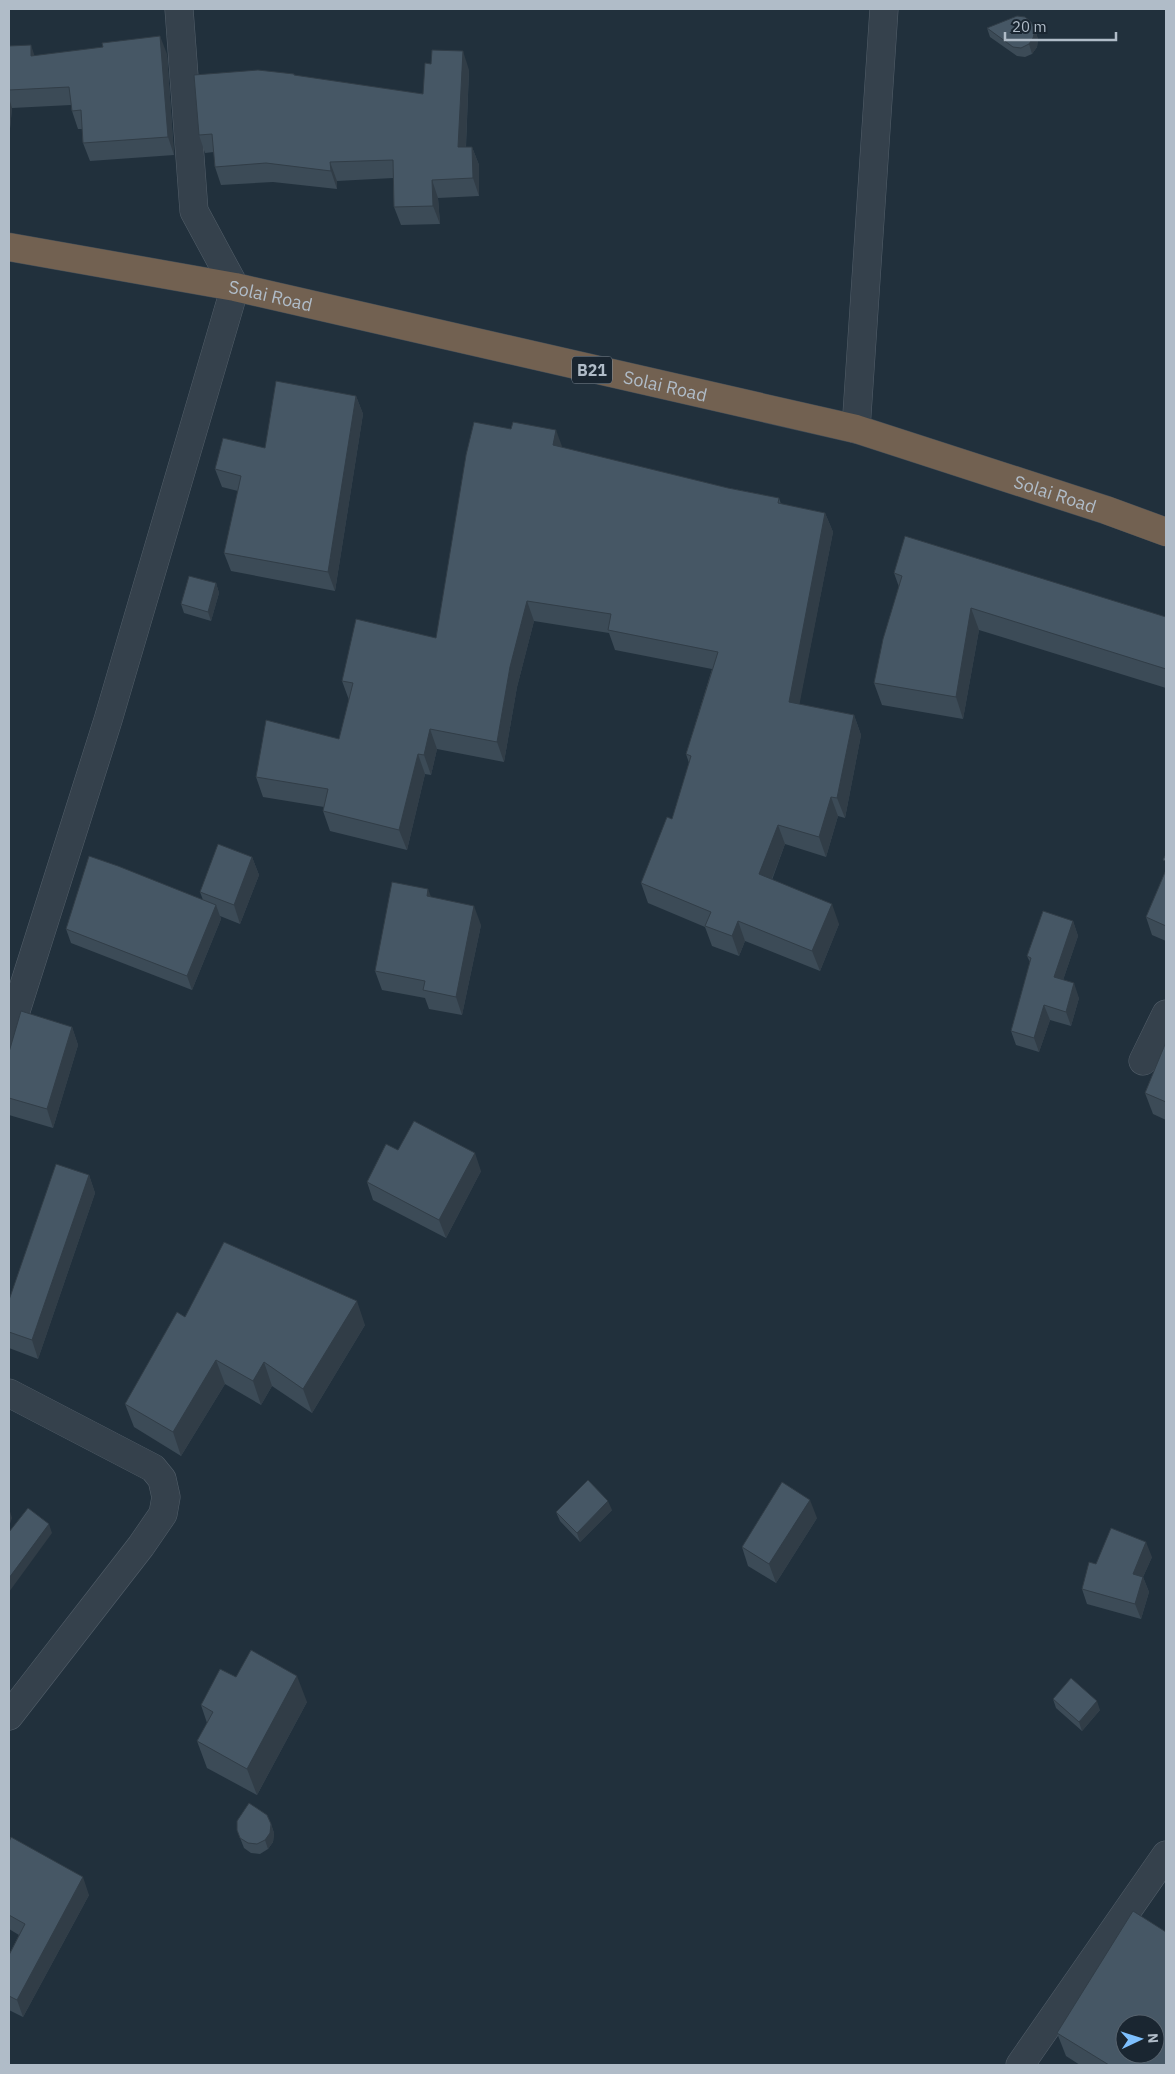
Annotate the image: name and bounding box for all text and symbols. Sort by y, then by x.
scale bar [1005,10,1116,42]
text: 20 m [1012,17,1047,36]
street label: Solai Road [227,275,315,316]
road number: B21 [572,356,612,384]
street label: Solai Road [621,365,710,406]
street label: Solai Road [1011,469,1099,518]
north arrow [1115,2014,1165,2064]
text: N [1144,2032,1162,2044]

